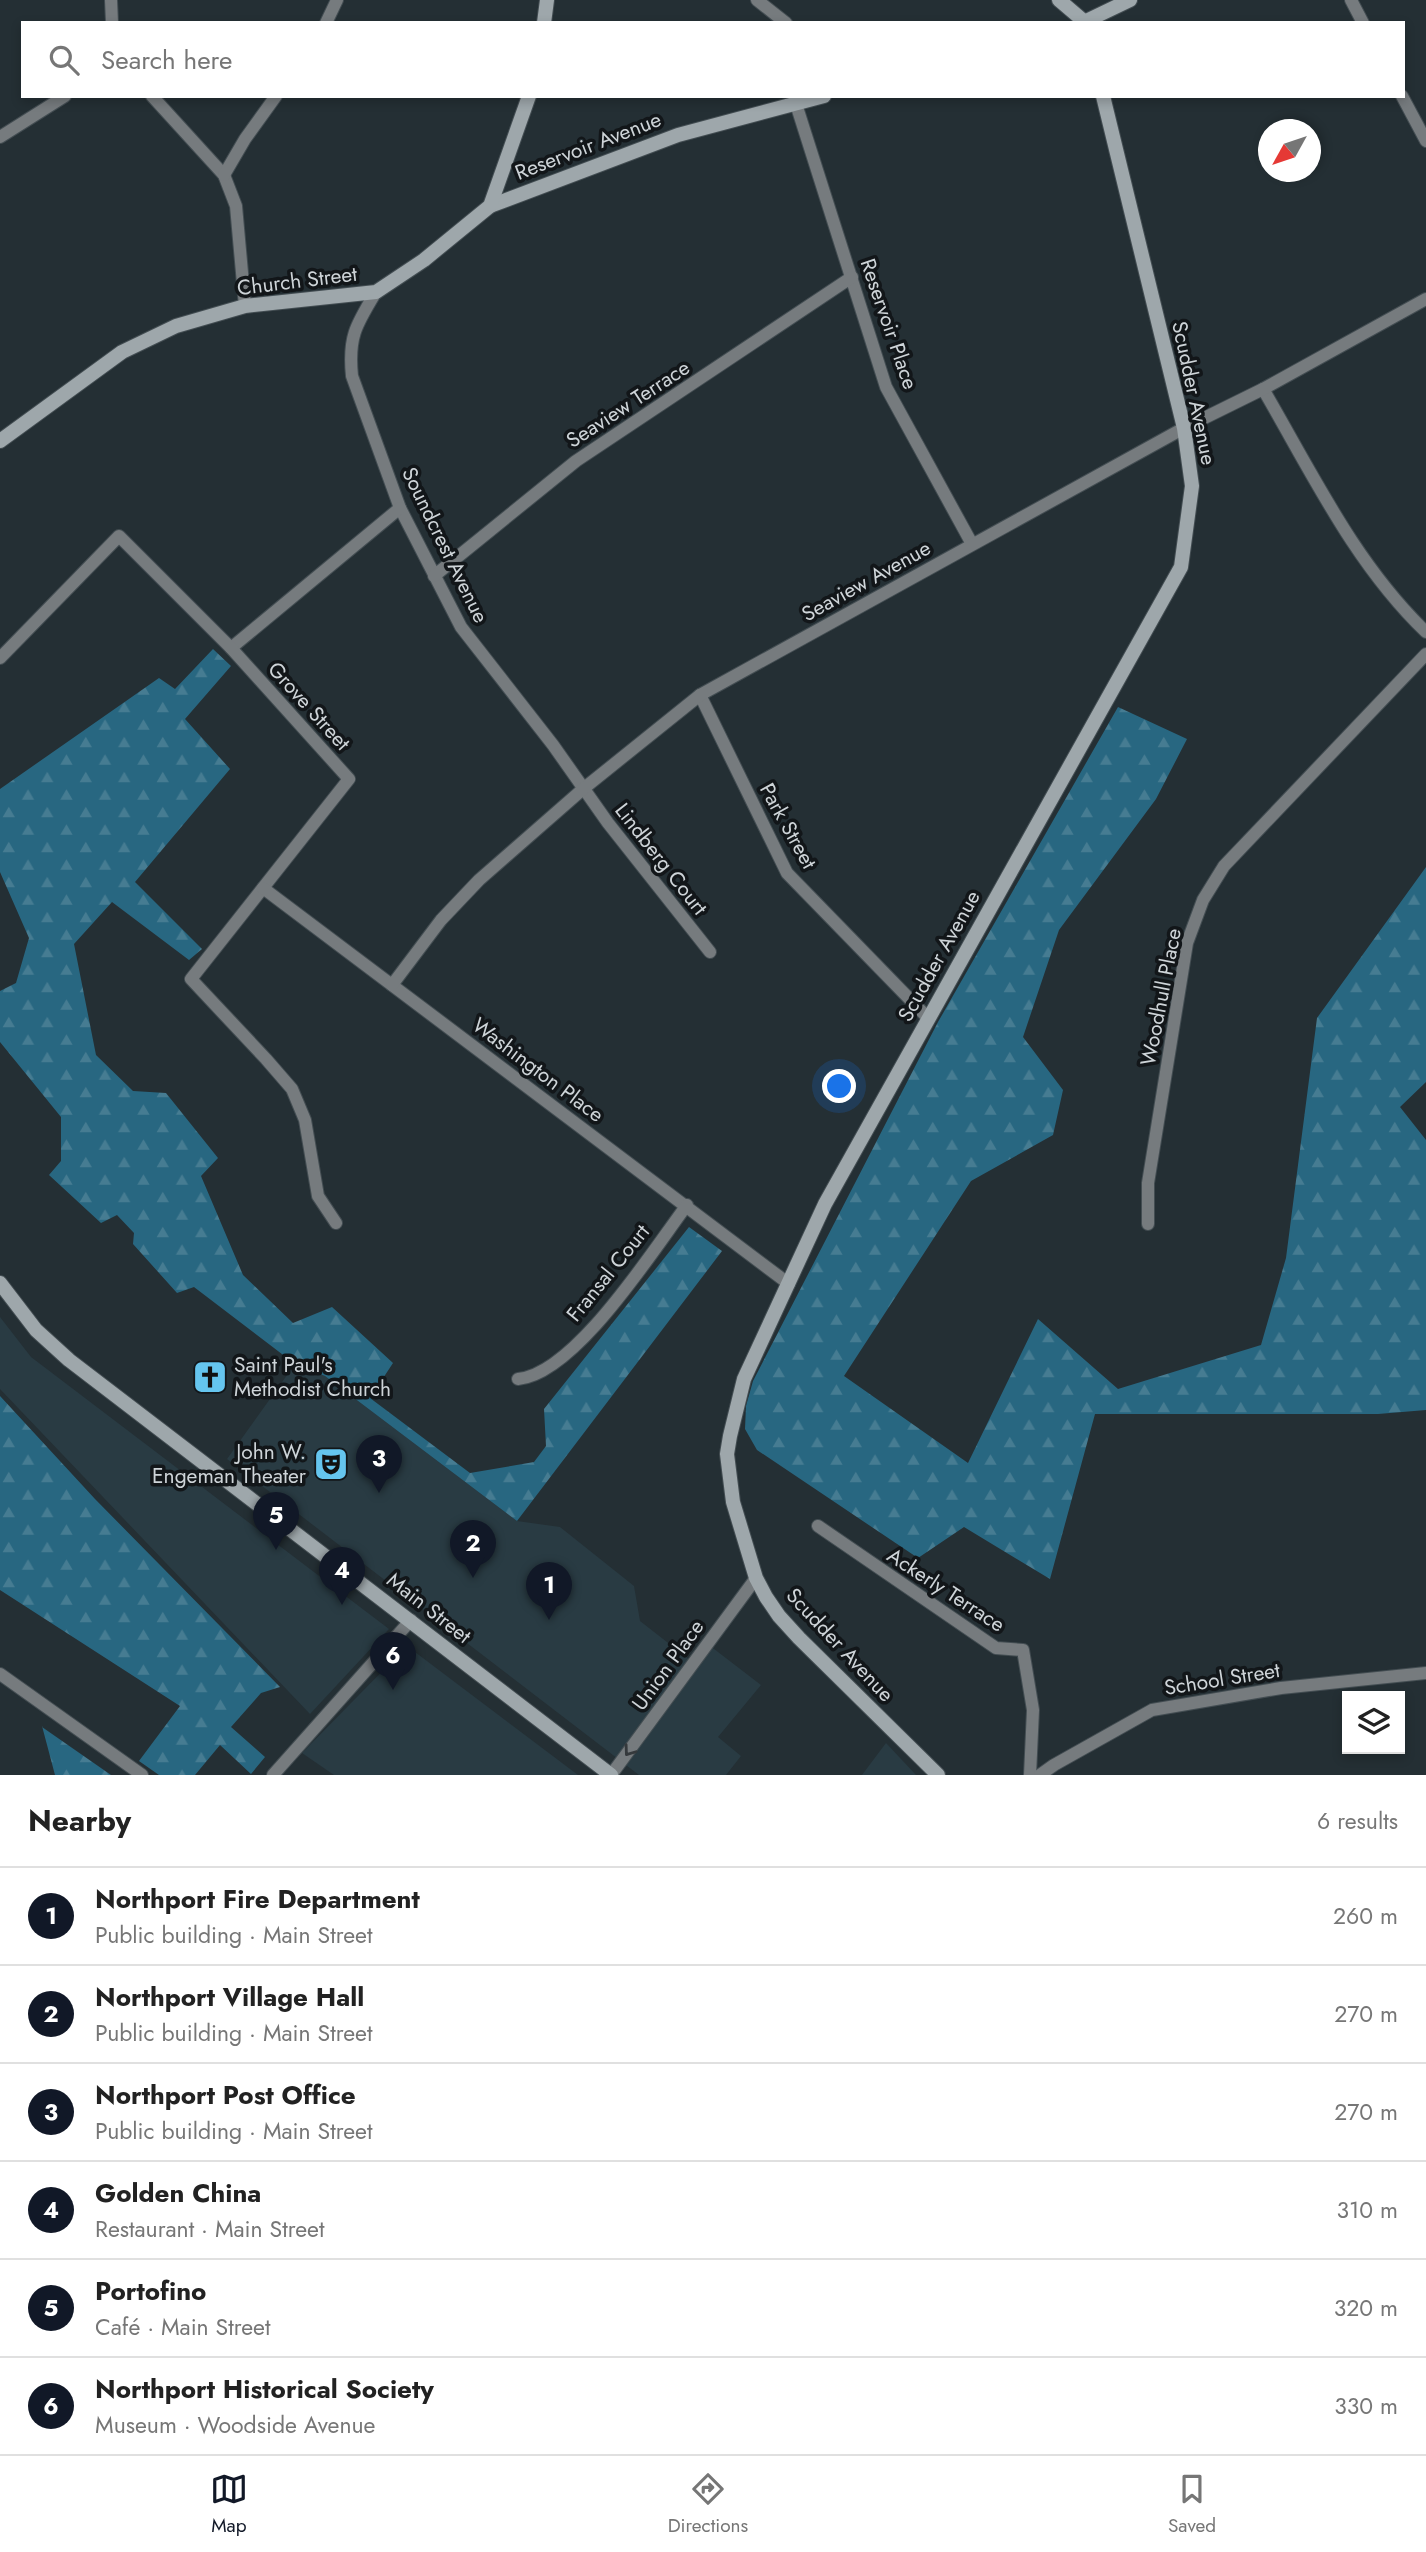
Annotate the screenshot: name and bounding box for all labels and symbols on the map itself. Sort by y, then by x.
street label: Reservoir Avenue [511,104,666,188]
north arrow [1258,119,1321,182]
street label: Reservoir Place [853,255,925,394]
street label: Church Street [235,259,359,303]
street label: Scudder Avenue [1164,318,1224,468]
street label: Seaview Terrace [560,353,696,455]
street label: Soundcrest Avenue [394,462,496,628]
street label: Seaview Avenue [796,533,936,629]
street label: Grove Street [261,655,357,757]
street label: Park Street [752,778,824,874]
street label: Lindberg Court [608,797,714,921]
street label: Scudder Avenue [890,885,988,1027]
street label: Woodhull Place [1133,926,1189,1068]
street label: Washington Place [466,1011,610,1130]
your location [822,1069,856,1103]
street label: Fransal Court [559,1218,657,1328]
place label: Saint Paul's Methodist Church [234,1350,391,1404]
church icon: Saint Paul's Methodist Church [191,1358,229,1396]
pin: 3 [356,1435,402,1493]
place label: John W. Engeman Theater [152,1437,307,1491]
theatre icon: John W. Engeman Theater [312,1445,350,1483]
pin: 5 [253,1492,299,1550]
pin: 2 [450,1520,496,1578]
street label: Ackerly Terrace [881,1541,1011,1639]
pin: 4 [319,1547,365,1605]
pin: 1 [526,1562,572,1620]
street label: Main Street [380,1565,478,1651]
street label: Scudder Avenue [779,1581,901,1709]
street label: Union Place [625,1613,711,1717]
pin: 6 [370,1632,416,1690]
street label: School Street [1162,1655,1282,1703]
one-way arrow [624,1743,637,1756]

